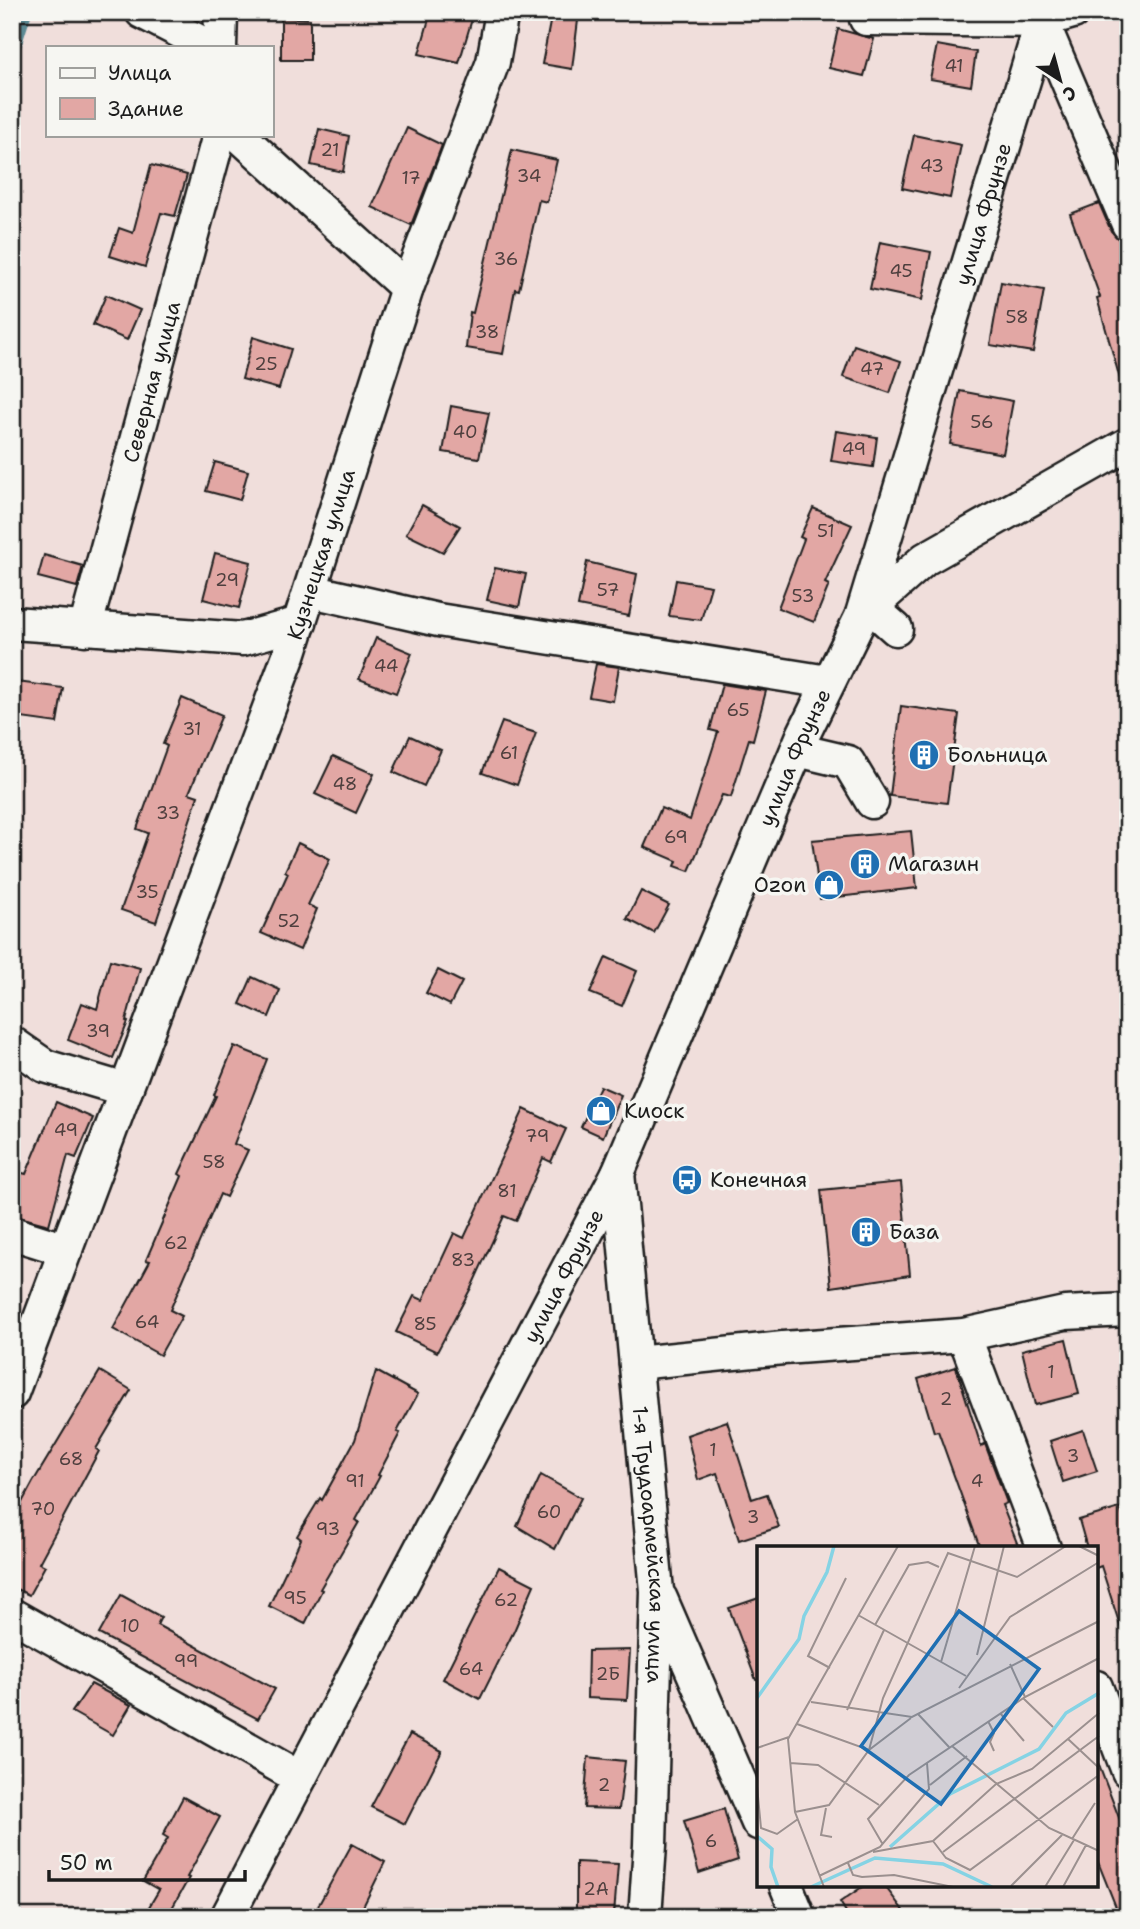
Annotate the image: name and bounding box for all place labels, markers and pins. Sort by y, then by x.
building icon: Больница [907,738,941,772]
place label: Больница [947,741,1047,769]
building icon: Магазин [848,847,882,881]
place label: Магазин [888,850,979,878]
shop icon: Ozon [812,868,846,902]
place label: Ozon [754,871,806,899]
shop icon: Киоск [584,1094,618,1128]
place label: Киоск [624,1097,684,1125]
bus stop icon: Конечная [670,1163,704,1197]
place label: Конечная [710,1166,807,1194]
building icon: База [849,1215,883,1249]
place label: База [889,1218,939,1246]

